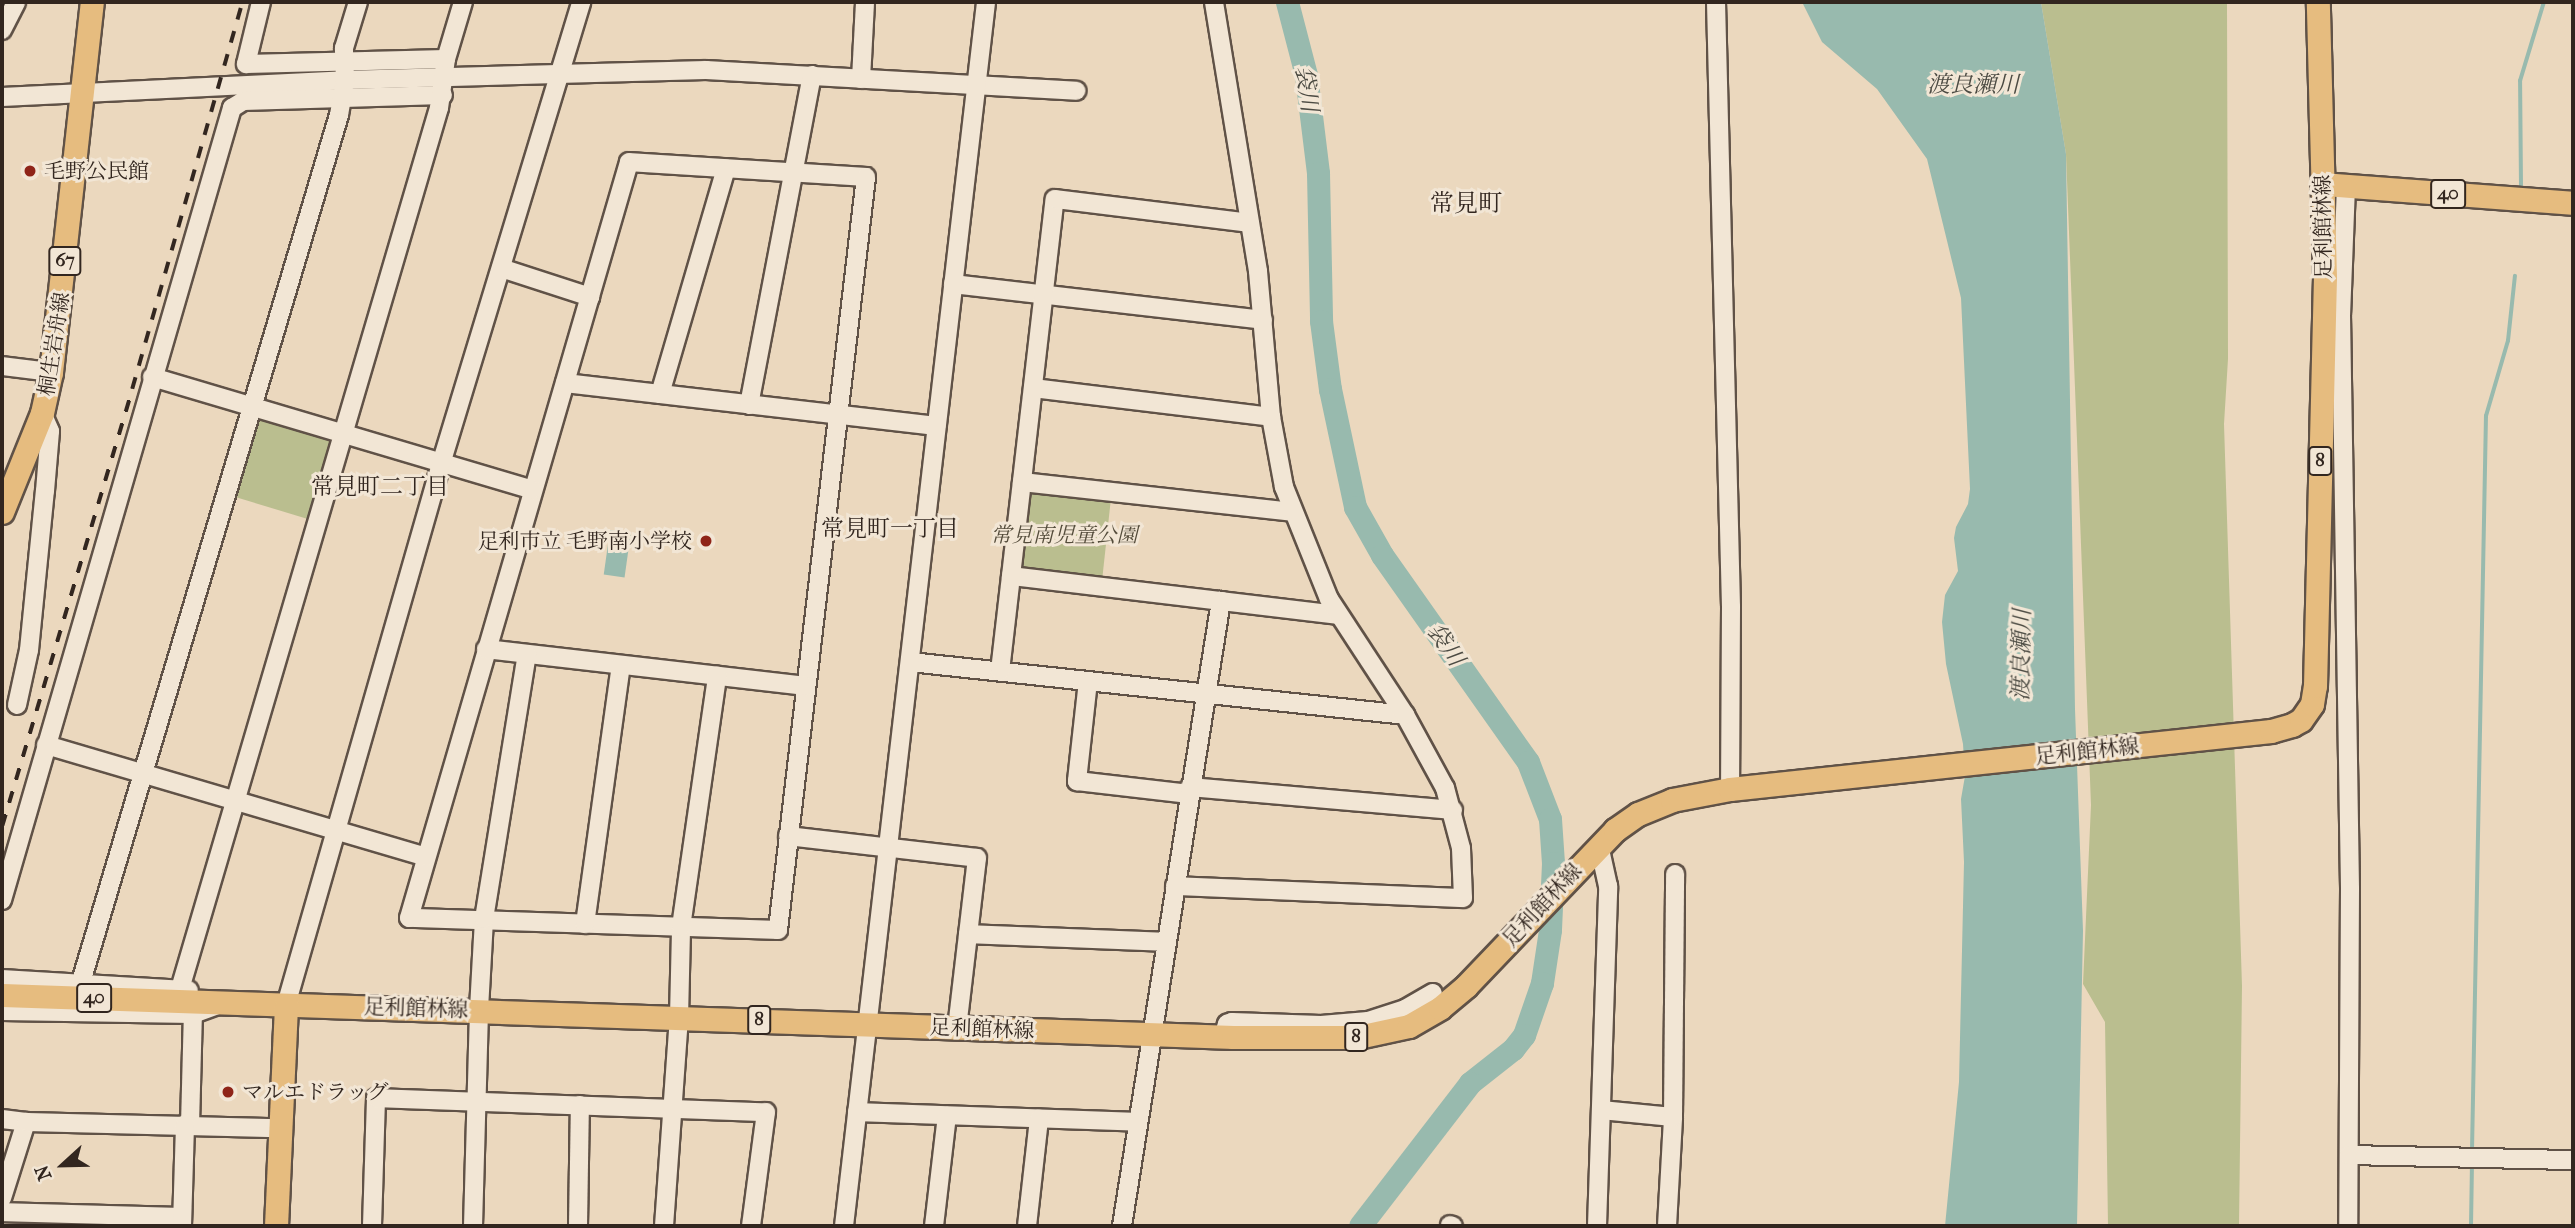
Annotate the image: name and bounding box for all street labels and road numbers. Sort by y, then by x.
street label: 足利館林線 [2309,174,2337,280]
road number: 40 [2429,178,2467,210]
road number: 67 [48,246,82,276]
street label: 桐生岩舟線 [33,290,75,398]
road number: 8 [2308,446,2332,476]
street label: 足利館林線 [2033,733,2141,769]
street label: 足利館林線 [1497,858,1587,952]
road number: 40 [75,982,113,1014]
street label: 足利館林線 [363,994,469,1022]
road number: 8 [747,1004,771,1036]
street label: 足利館林線 [929,1015,1035,1043]
road number: 8 [1344,1021,1368,1052]

